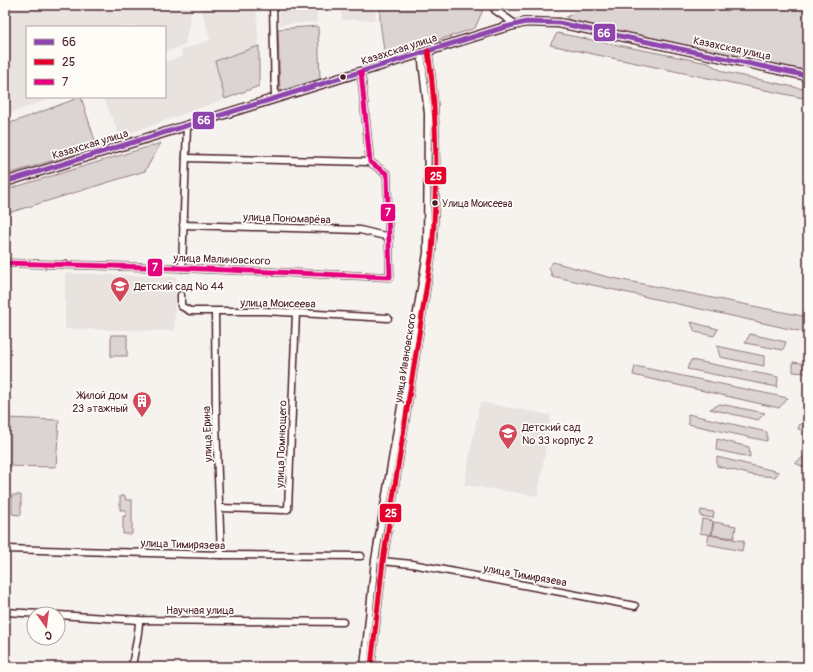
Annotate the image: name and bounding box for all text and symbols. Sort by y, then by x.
line badge: 66 [593,23,616,42]
legend [26,26,166,98]
text: 66 [598,27,611,40]
street label: Казахская улица [360,31,439,68]
street label: Казахская улица [692,34,772,63]
text: 66 [62,35,76,50]
text: 25 [62,55,75,70]
unlabelled marker [338,72,348,82]
text: 7 [62,75,69,90]
line badge: 66 [192,111,215,130]
text: 66 [198,114,211,127]
street label: Казахская улица [51,127,130,162]
line badge: 25 [424,166,447,185]
text: 25 [430,170,442,183]
marker: Улица Моисеева [430,198,440,208]
place label: Улица Моисеева [442,198,513,210]
line badge: 7 [380,203,396,222]
text: 7 [385,206,391,219]
street label: улица Пономарёва [242,210,331,227]
street label: улица Малиновского [172,251,271,268]
line badge: 7 [147,258,163,277]
text: 7 [152,261,158,274]
school or university icon: Детский сад № 44 [109,275,131,303]
place label: Детский сад № 44 [133,280,224,293]
street label: улица Моисеева [239,296,316,311]
street label: улица Ивановского [392,312,419,405]
place label: Жилой дом 23 этажный [72,389,128,415]
building icon: Жилой дом 23 этажный [131,390,153,418]
street label: улица Помнющего [273,400,290,489]
street label: улица Ерина [200,406,215,463]
place label: Детский сад № 33 корпус 2 [521,421,594,447]
school or university icon: Детский сад № 33 корпус 2 [497,422,519,450]
line badge: 25 [379,503,402,523]
text: 25 [385,507,397,520]
street label: улица Тимирязева [140,536,225,552]
street label: улица Тимирязева [481,562,568,589]
street label: Научная улица [166,604,234,617]
north arrow [26,606,66,646]
text: С [43,628,53,642]

